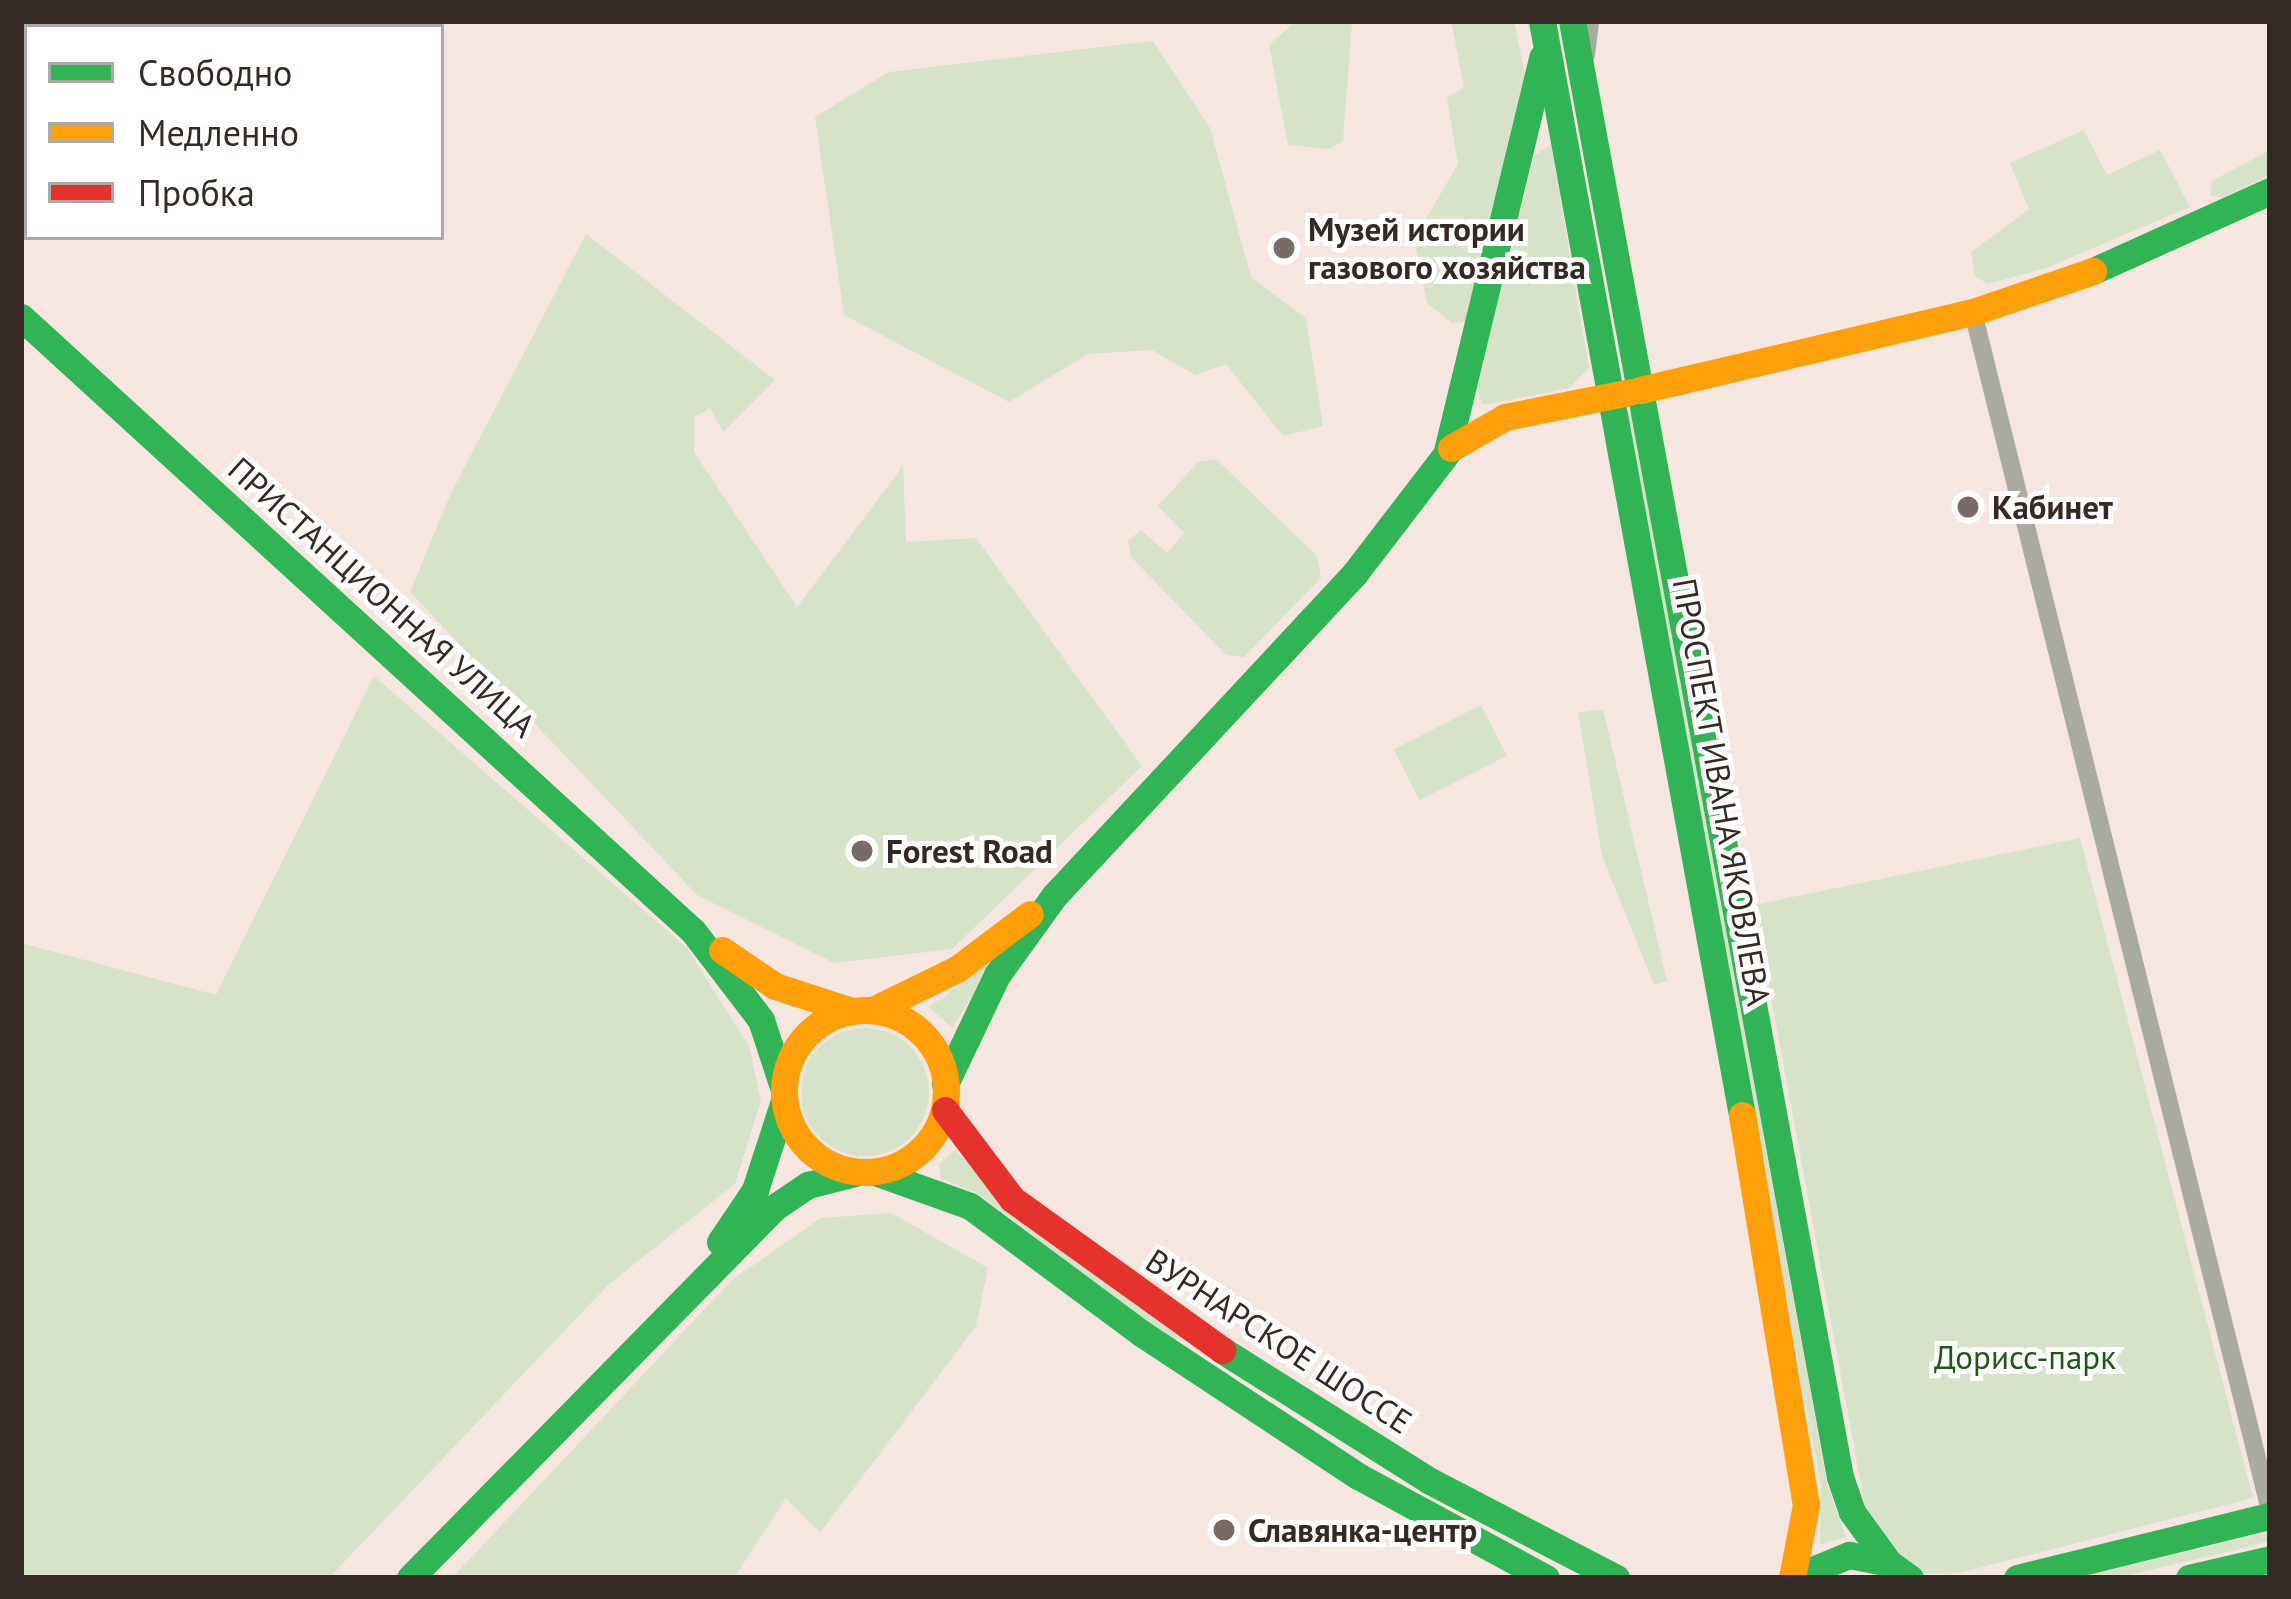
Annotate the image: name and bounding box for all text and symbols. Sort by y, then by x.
legend [24,24,444,240]
text: Свободно [138,49,292,96]
text: Медленно [138,109,299,156]
text: Пробка [138,169,255,216]
place label: Музей истории газового хозяйства [1308,209,1586,287]
marker: Музей истории газового хозяйства [1271,235,1297,261]
street label: ПРИСТАНЦИОННАЯ УЛИЦА [220,448,544,746]
place label: Кабинет [1992,487,2113,527]
marker: Кабинет [1955,494,1981,520]
street label: ПРОСПЕКТ ИВАНА ЯКОВЛЕВА [1665,574,1779,1010]
place label: Forest Road [886,831,1053,871]
marker: Forest Road [849,838,875,864]
street label: ВУРНАРСКОЕ ШОССЕ [1139,1240,1419,1442]
park label: Дорисс-парк [1934,1337,2116,1377]
place label: Славянка-центр [1248,1510,1477,1550]
marker: Славянка-центр [1211,1517,1237,1543]

